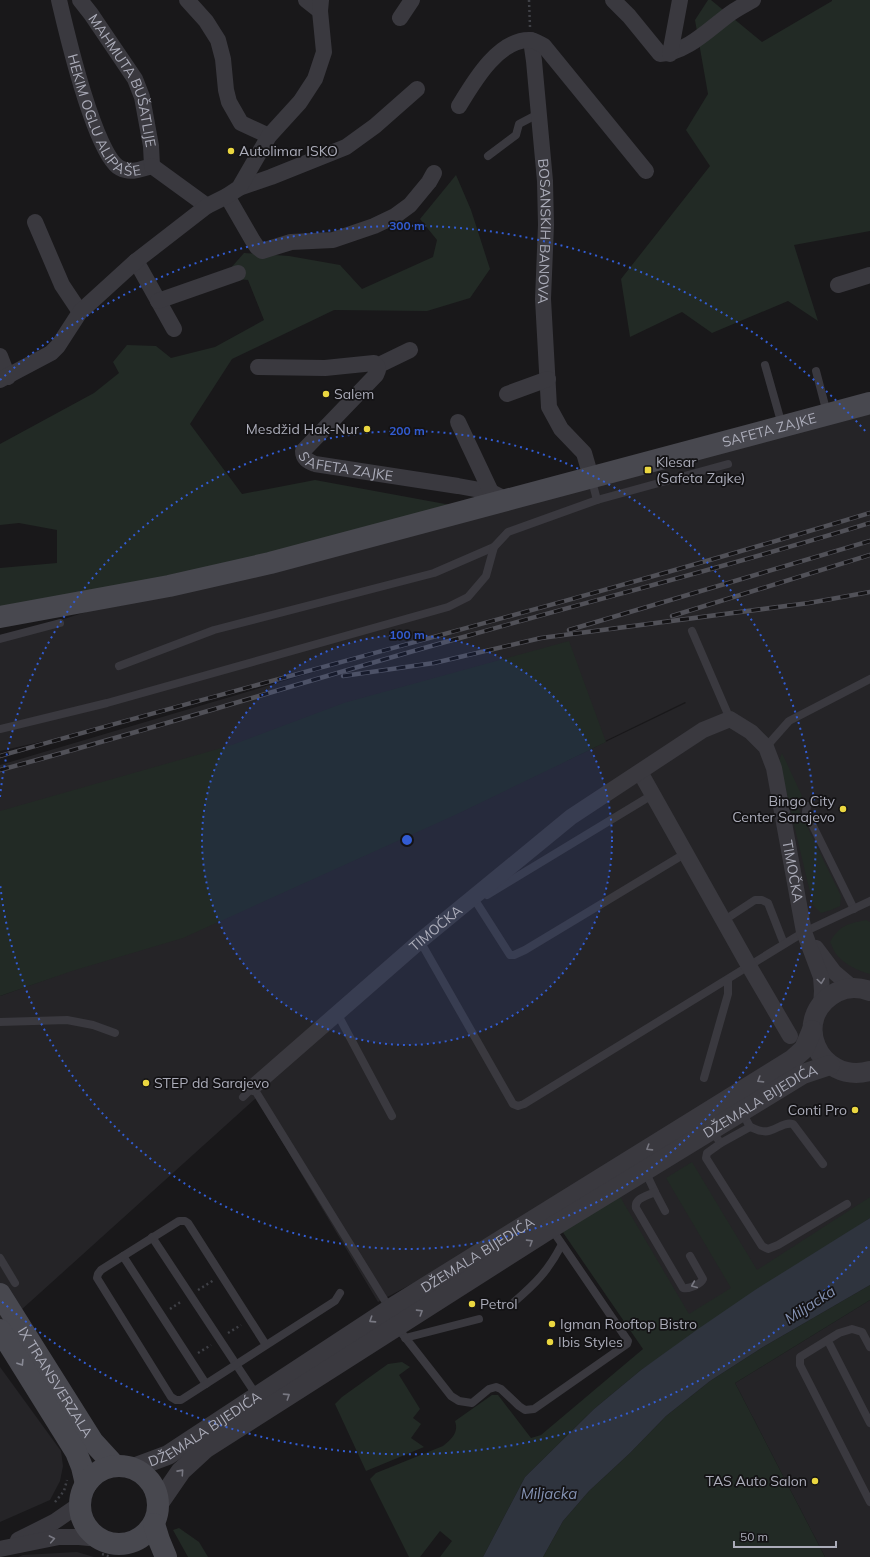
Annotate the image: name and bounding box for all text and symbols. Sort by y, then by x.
street label: MAHMUTA BUŠATLIJE [85,10,160,149]
street label: HEKIM OGLU ALIPAŠE [64,52,142,180]
place label: Autolimar ISKO [239,142,338,160]
marker: Autolimar ISKO [226,146,236,156]
street label: BOSANSKIH BANOVA [534,158,555,305]
text: 300 m [389,218,425,233]
place label: Salem [334,385,374,403]
marker: Salem [321,389,331,399]
street label: SAFETA ZAJKE [720,409,818,451]
place label: Mesdžid Hak-Nur [246,420,360,438]
text: 200 m [389,423,425,438]
marker: Mesdžid Hak-Nur [362,424,372,434]
street label: SAFETA ZAJKE [294,449,394,485]
place label: Klesar (Safeta Zajke) [656,453,746,487]
marker: Klesar (Safeta Zajke) [643,465,653,475]
text: 100 m [389,627,425,642]
place label: Bingo City Center Sarajevo [732,792,836,826]
marker: Bingo City Center Sarajevo [838,804,848,814]
centre of rings [400,833,414,847]
street label: TIMOČKA [778,839,808,905]
street label: TIMOČKA [405,901,466,955]
one-way arrow [816,978,825,984]
street label: DŽEMALA BIJEDIĆA [700,1061,821,1142]
place label: STEP dd Sarajevo [154,1074,269,1092]
one-way arrow [757,1075,764,1082]
marker: STEP dd Sarajevo [141,1078,151,1088]
place label: Conti Pro [788,1101,847,1119]
marker: Conti Pro [850,1105,860,1115]
one-way arrow [646,1144,653,1151]
street label: DŽEMALA BIJEDIĆA [417,1212,538,1297]
one-way arrow [525,1240,532,1247]
one-way arrow [690,1281,697,1289]
water label: Miljacka [781,1281,839,1328]
place label: Petrol [480,1295,518,1313]
marker: Petrol [467,1299,477,1309]
one-way arrow [416,1309,423,1316]
one-way arrow [370,1315,377,1322]
place label: Igman Rooftop Bistro [560,1315,697,1333]
marker: Igman Rooftop Bistro [547,1319,557,1329]
street label: IX TRANSVERZALA [14,1323,97,1441]
place label: Ibis Styles [558,1333,623,1351]
marker: Ibis Styles [545,1337,555,1347]
one-way arrow [16,1359,23,1366]
street label: DŽEMALA BIJEDIĆA [146,1387,265,1471]
one-way arrow [282,1394,289,1401]
one-way arrow [176,1469,183,1476]
place label: TAS Auto Salon [706,1472,807,1490]
marker: TAS Auto Salon [810,1476,820,1486]
water label: Miljacka [521,1484,577,1503]
scale bar [734,1523,836,1549]
text: 50 m [740,1529,768,1544]
one-way arrow [49,1535,55,1544]

